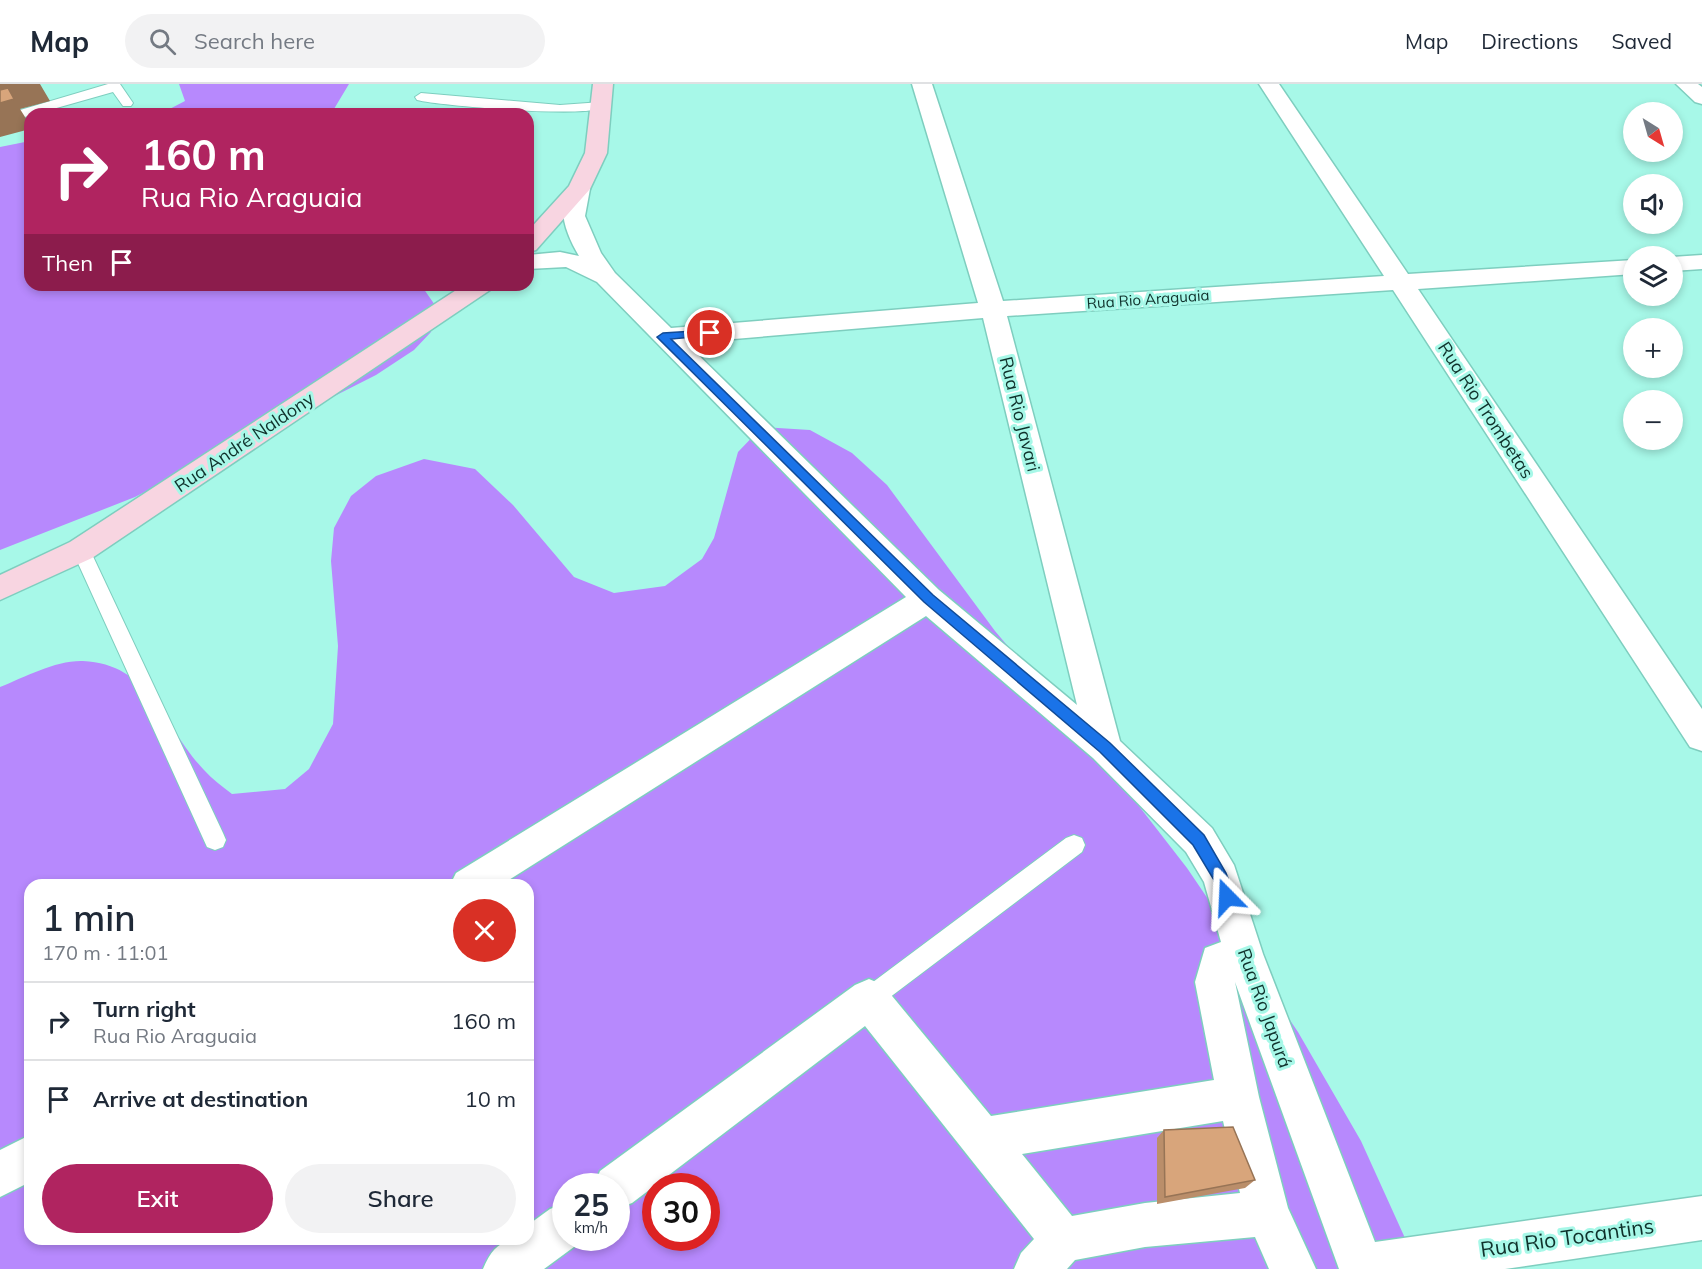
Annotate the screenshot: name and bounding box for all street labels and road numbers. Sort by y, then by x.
street label: Rua Rio Araguaia [1086,285,1210,313]
street label: Rua Rio Trombetas [1433,337,1539,483]
street label: Rua Rio Javari [995,354,1045,474]
street label: Rua André Naldony [170,387,319,497]
street label: Rua Rio Japurá [1233,945,1297,1071]
street label: Rua Rio Tocantins [1478,1212,1656,1262]

